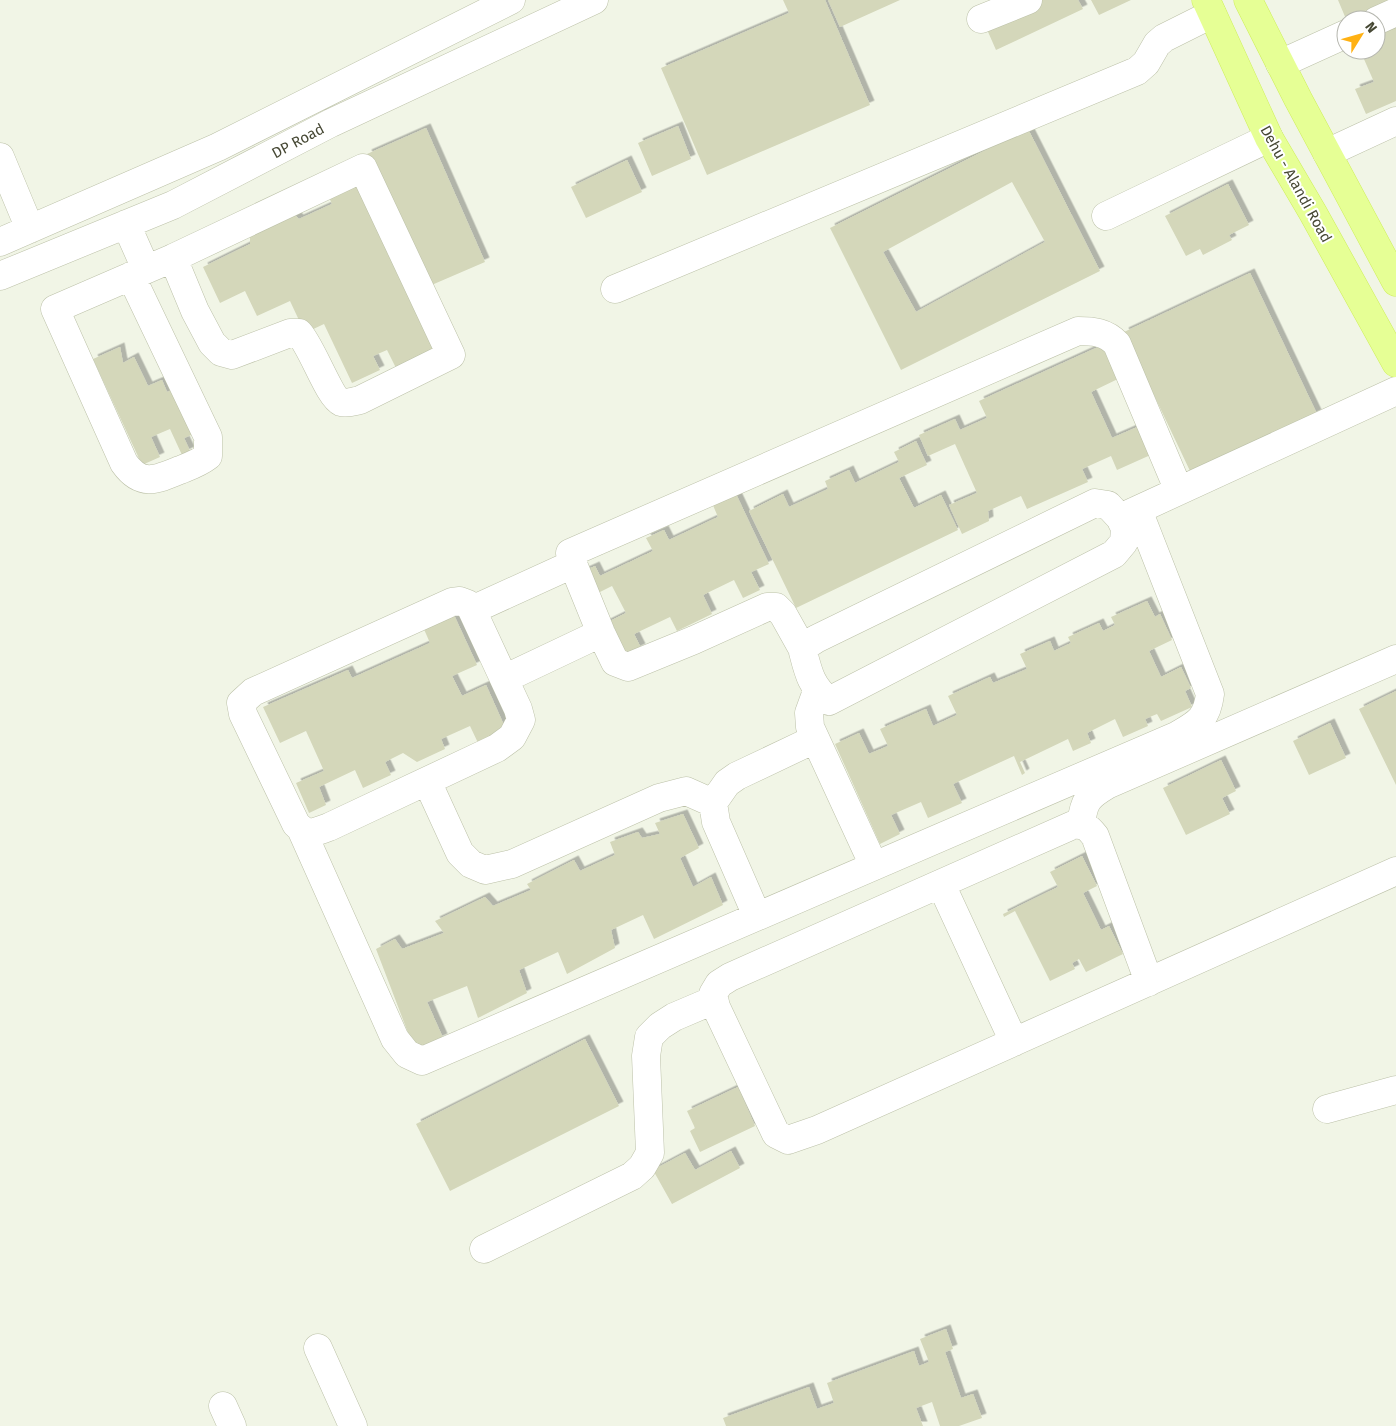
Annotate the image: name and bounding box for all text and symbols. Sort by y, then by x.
north arrow [1336,10,1386,60]
text: N [1361,19,1381,36]
street label: DP Road [269,120,327,162]
street label: Dehu - Alandi Road [1256,122,1336,246]

